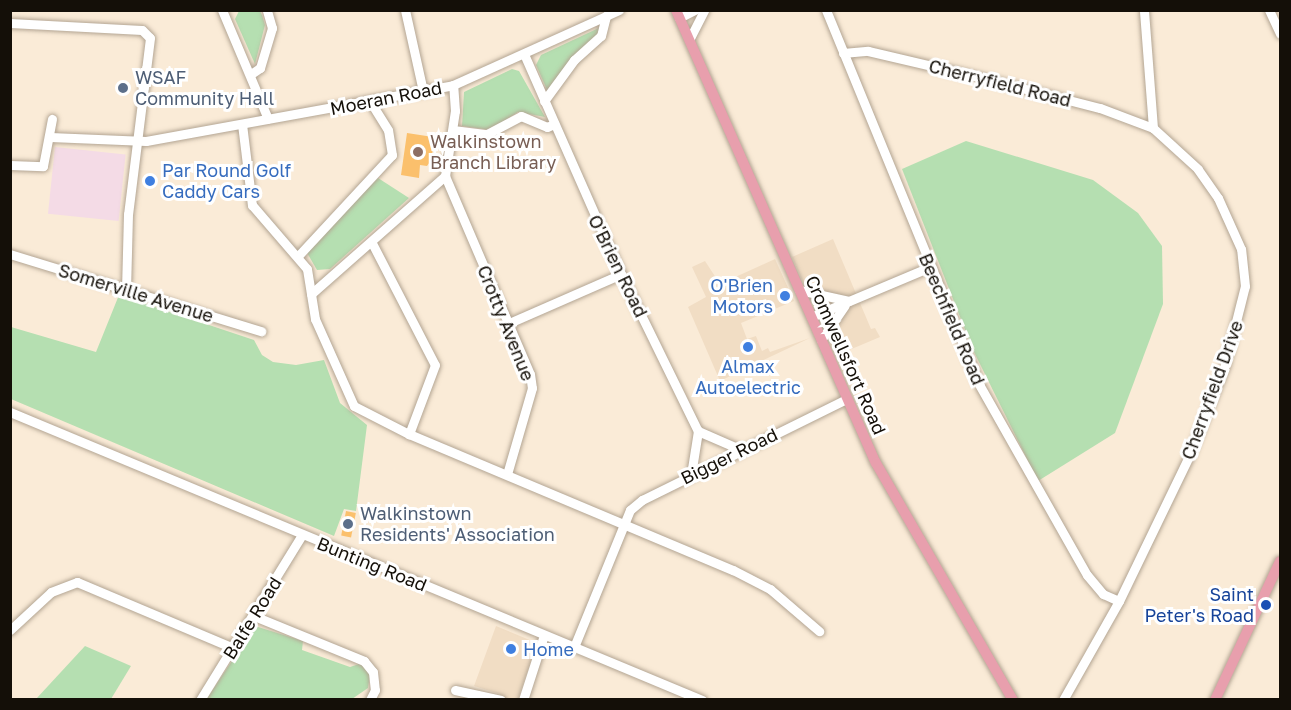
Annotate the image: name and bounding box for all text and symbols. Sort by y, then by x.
street label: Cherryfield Road [927,55,1073,111]
place label: WSAF Community Hall [135,67,274,110]
street label: Moeran Road [328,77,444,119]
marker: WSAF Community Hall [116,81,130,95]
place label: Walkinstown Branch Library [430,131,556,174]
marker: Walkinstown Branch Library [411,145,425,159]
place label: Par Round Golf Caddy Cars [162,160,291,202]
marker: Par Round Golf Caddy Cars [143,174,157,188]
street label: O'Brien Road [584,211,652,321]
street label: Beechfield Road [915,250,989,388]
street label: Somerville Avenue [56,259,216,327]
street label: Crotty Avenue [473,262,539,384]
street label: Cromwellsfort Road [801,272,891,438]
place label: O'Brien Motors [710,275,773,318]
marker: O'Brien Motors [778,289,792,303]
street label: Cherryfield Drive [1177,318,1247,462]
marker: Almax Autoelectric [741,340,755,354]
place label: Almax Autoelectric [695,356,801,398]
street label: Bigger Road [677,423,781,489]
place label: Walkinstown Residents' Association [360,503,555,546]
marker: Walkinstown Residents' Association [341,517,355,531]
street label: Bunting Road [314,532,430,596]
street label: Balfe Road [218,573,286,663]
place label: Saint Peter's Road [1144,584,1254,626]
marker: Saint Peter's Road [1259,598,1273,612]
place label: Home [523,638,574,660]
marker: Home [504,642,518,656]

